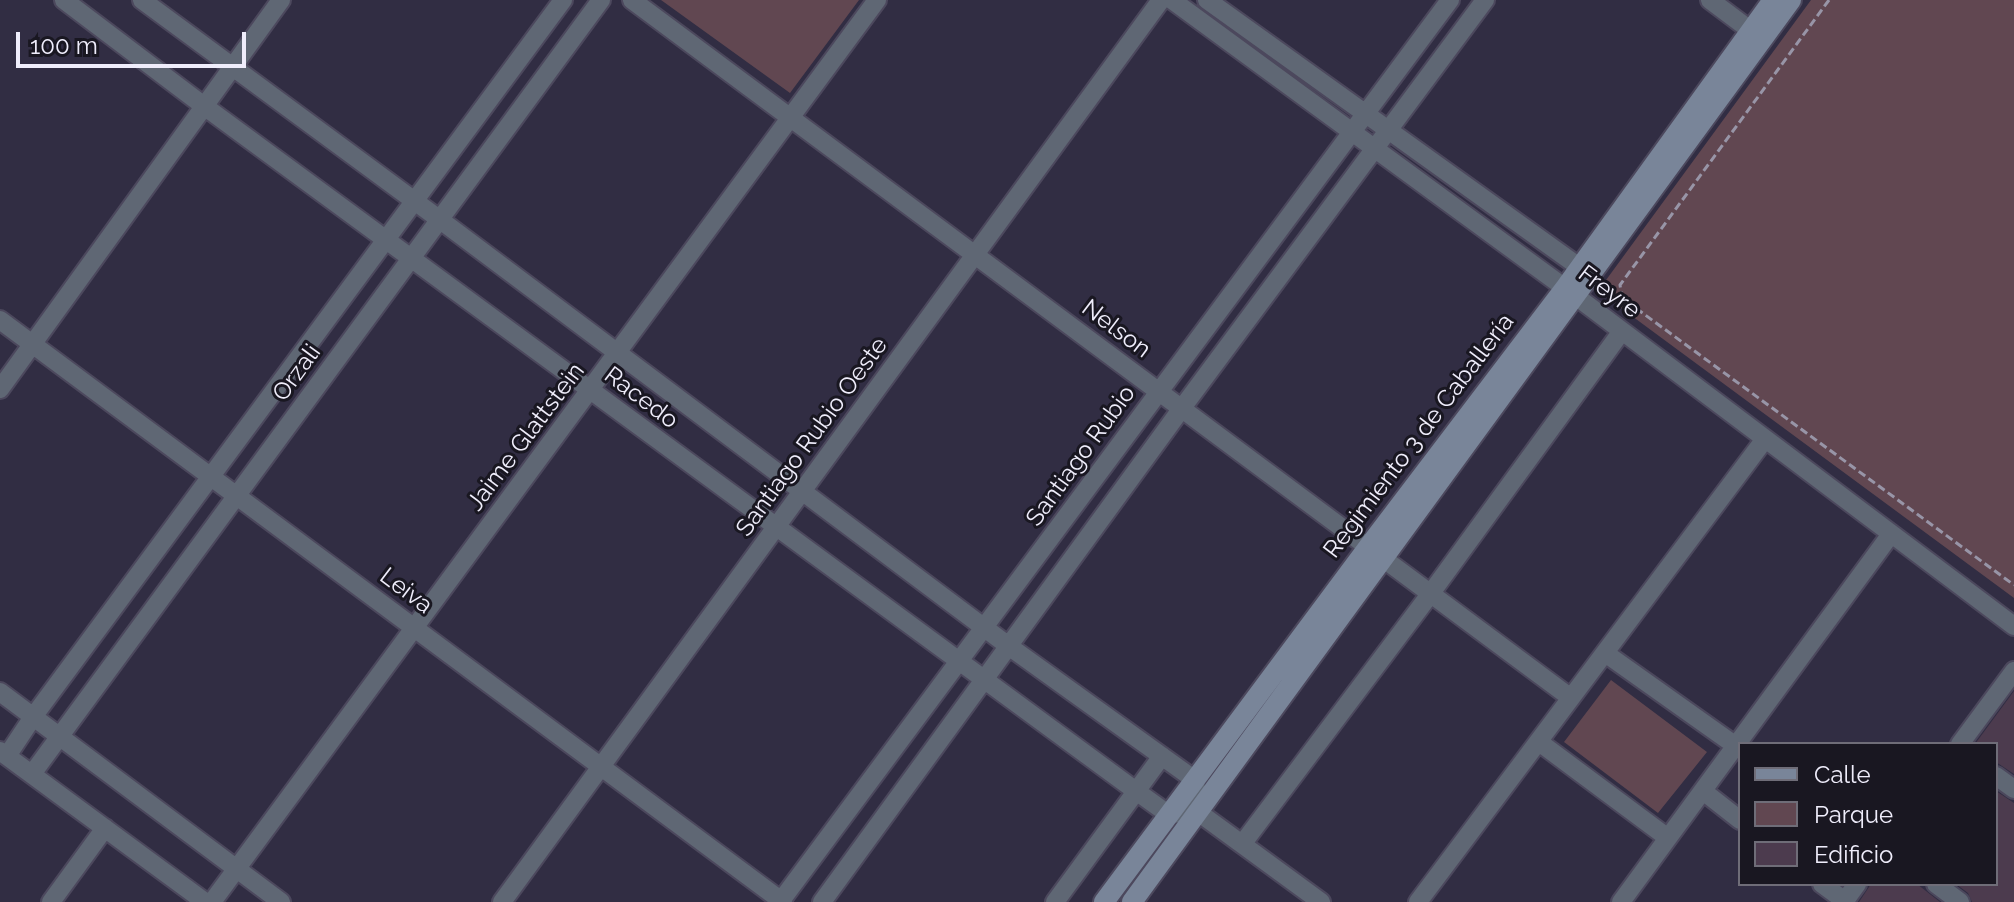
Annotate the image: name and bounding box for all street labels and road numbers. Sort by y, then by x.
street label: Freyre [1572,259,1646,325]
street label: Nelson [1076,294,1156,364]
street label: Regimiento 3 de Caballería [1318,308,1520,564]
street label: Santiago Rubio Oeste [730,332,894,542]
street label: Orzali [267,339,327,407]
street label: Jaime Glattstein [461,357,591,517]
street label: Racedo [598,361,684,435]
street label: Santiago Rubio [1020,380,1142,532]
street label: Leiva [374,562,438,620]

